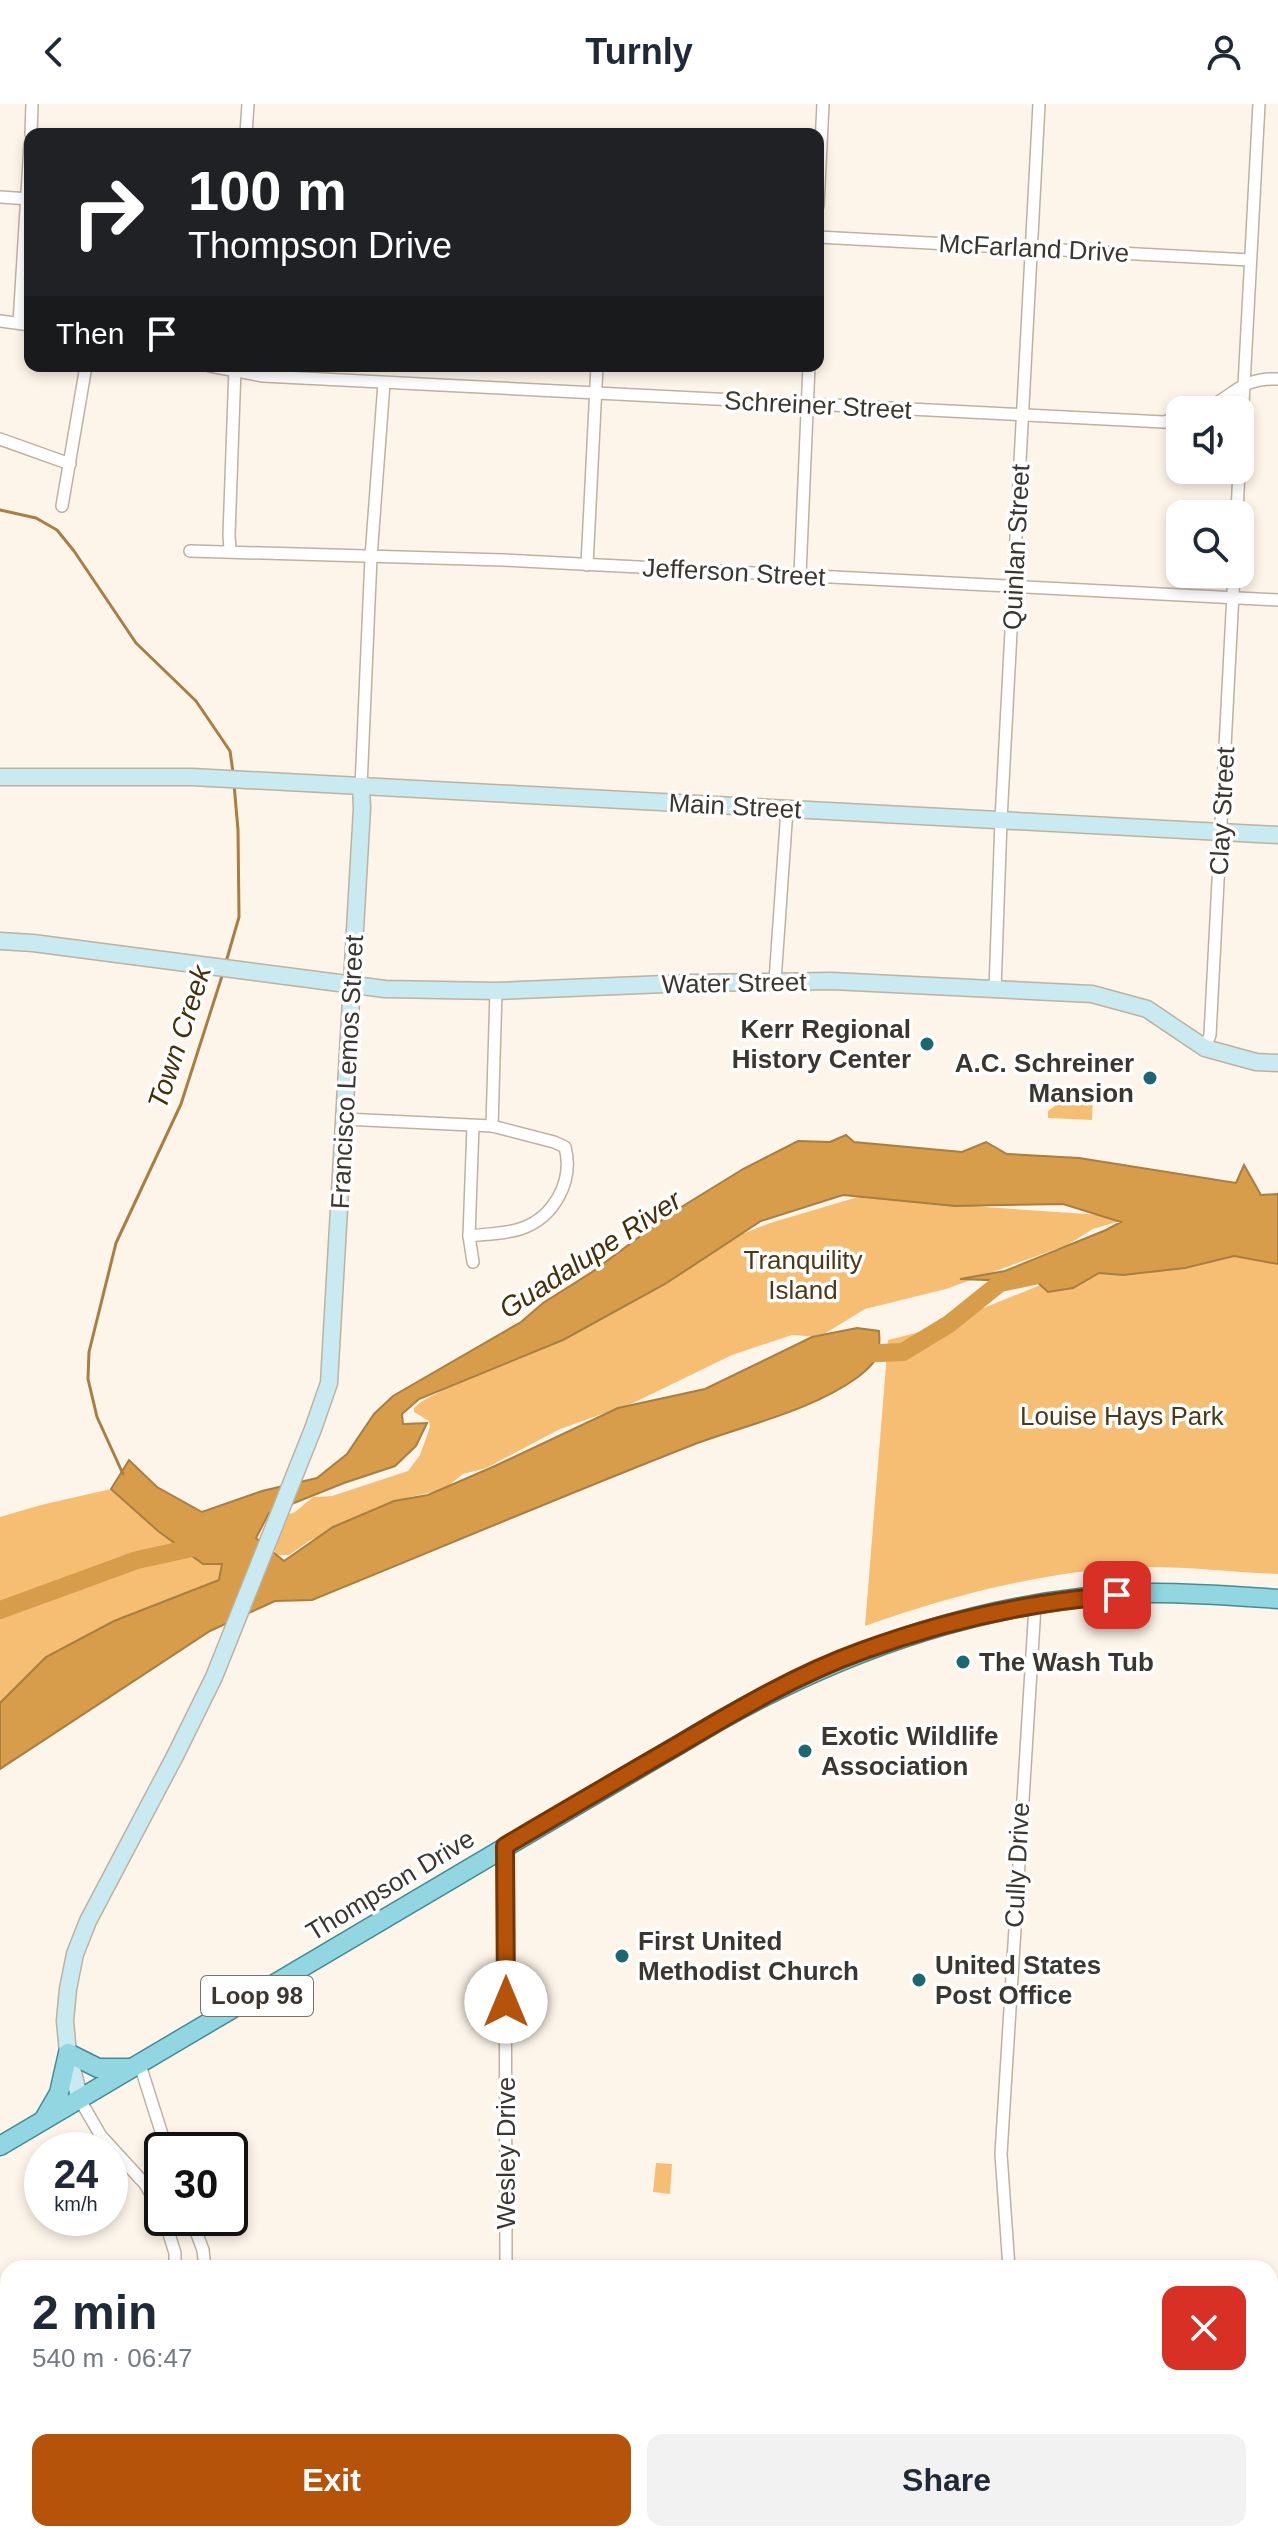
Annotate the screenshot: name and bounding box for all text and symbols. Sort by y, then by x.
icon: back [32,30,76,74]
icon: person [1202,30,1246,74]
text: Turnly [585,31,693,72]
text: 100 m [188,159,347,222]
icon: right [56,160,160,264]
text: Thompson Drive [188,225,452,266]
street label: McFarland Drive [938,228,1130,268]
icon: arrive [140,312,184,356]
text: Then [56,317,124,350]
street label: Schreiner Street [723,385,913,425]
map controls [1166,396,1254,588]
button: sound [1166,396,1254,484]
street label: Quinlan Street [997,462,1035,631]
button: search [1166,500,1254,588]
street label: Jefferson Street [642,552,827,592]
street label: Clay Street [1204,745,1240,876]
street label: Main Street [668,788,803,824]
street label: Francisco Lemos Street [325,933,369,1210]
water label: Town Creek [142,960,218,1113]
street label: Water Street [661,967,808,999]
place label: Kerr Regional History Center [732,1014,911,1074]
marker: Kerr Regional History Center [918,1035,936,1053]
place label: A.C. Schreiner Mansion [955,1048,1134,1108]
marker: A.C. Schreiner Mansion [1141,1069,1159,1087]
water label: Guadalupe River [494,1183,688,1325]
park label: Tranquility Island [744,1245,862,1305]
park label: Louise Hays Park [1020,1401,1225,1431]
pin [1083,1561,1151,1629]
icon: arrive [1095,1573,1139,1617]
place label: The Wash Tub [979,1647,1154,1677]
marker: The Wash Tub [954,1653,972,1671]
place label: Exotic Wildlife Association [821,1721,998,1781]
marker: Exotic Wildlife Association [796,1742,814,1760]
street label: Cully Drive [999,1801,1035,1929]
street label: Thompson Drive [301,1823,479,1947]
place label: First United Methodist Church [638,1926,859,1986]
marker: First United Methodist Church [613,1947,631,1965]
place label: United States Post Office [935,1950,1101,2010]
position arrow [464,1960,548,2044]
marker: United States Post Office [910,1971,928,1989]
road number: Loop 98 [201,1976,313,2016]
street label: Wesley Drive [491,2077,521,2229]
speed limit sign: 30 [144,2132,248,2236]
text: 24 [54,2152,98,2196]
text: km/h [54,2193,98,2215]
text: 2 min [32,2286,157,2339]
button: close [1162,2286,1246,2370]
text: 540 m · 06:47 [32,2343,192,2373]
button: Exit [32,2434,631,2526]
button: Share [647,2434,1246,2526]

